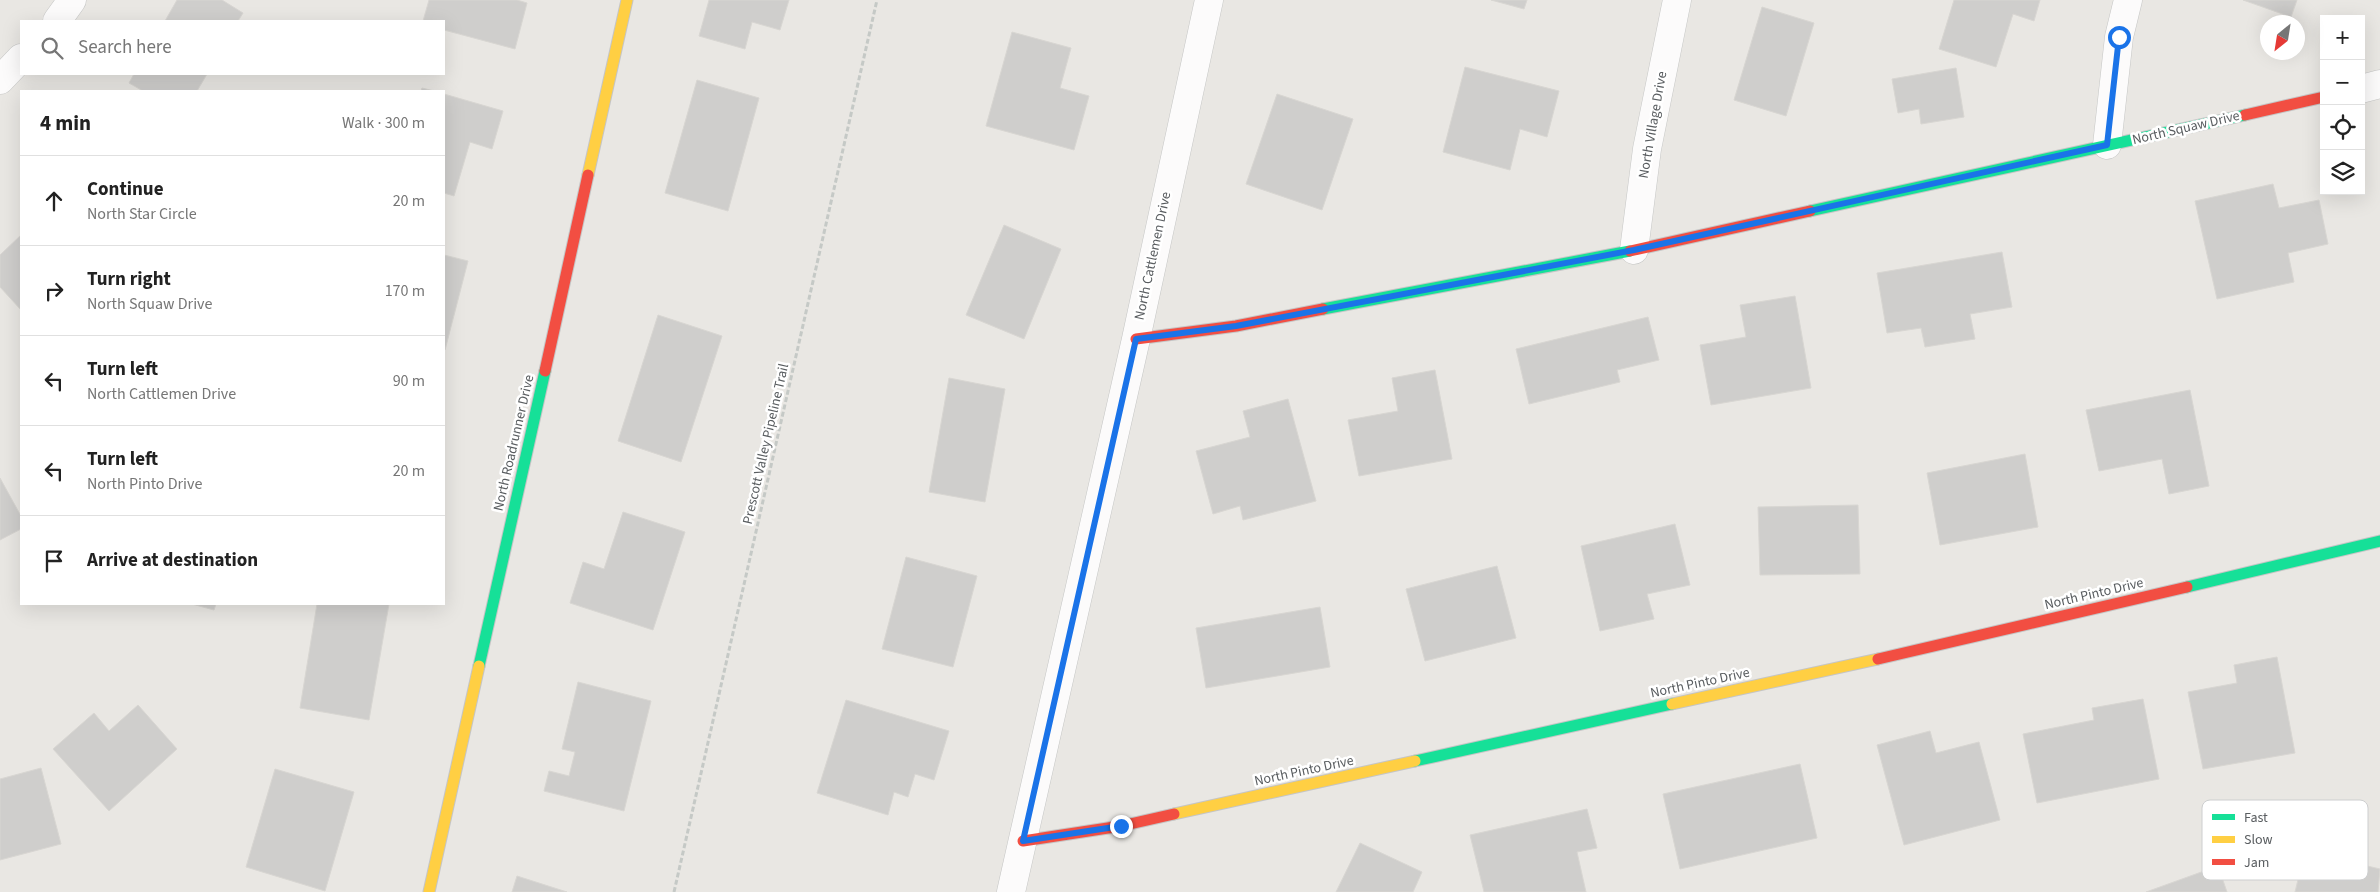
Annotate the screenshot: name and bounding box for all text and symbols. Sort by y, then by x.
north arrow [2260,15,2305,60]
map controls [2320,15,2365,195]
button: + [2320,15,2365,60]
search box [20,20,445,75]
route start [2108,26,2131,49]
icon: search [38,34,66,62]
text: Search here [78,34,172,61]
button: − [2320,60,2365,105]
street label: North Village Drive [1634,70,1672,180]
button: locate [2320,105,2365,150]
street label: North Squaw Drive [2130,106,2242,150]
text: 4 min [40,108,91,138]
text: Walk · 300 m [342,112,425,134]
button: layers [2320,150,2365,195]
text: Continue [87,176,164,203]
icon: ahead [40,187,68,215]
text: 20 m [393,190,425,212]
street label: North Cattlemen Drive [1130,190,1176,322]
text: North Star Circle [87,203,197,225]
text: Turn right [87,266,171,293]
icon: right [40,277,68,305]
text: 170 m [385,280,425,302]
text: North Squaw Drive [87,293,212,315]
text: Turn left [87,356,158,383]
street label: Prescott Valley Pipeline Trail [738,361,794,526]
icon: left [40,367,68,395]
text: 90 m [393,370,425,392]
street label: North Roadrunner Drive [489,373,539,513]
text: North Cattlemen Drive [87,383,236,405]
text: Turn left [87,446,158,473]
icon: left [40,457,68,485]
text: 20 m [393,460,425,482]
text: North Pinto Drive [87,473,202,495]
icon: arrive [40,547,68,575]
text: Arrive at destination [87,547,258,574]
street label: North Pinto Drive [2043,573,2145,615]
street label: North Pinto Drive [1649,663,1752,703]
street label: North Pinto Drive [1253,751,1356,791]
legend [2202,800,2368,880]
text: Fast [2244,808,2268,828]
route end [1110,815,1133,838]
text: Slow [2244,830,2273,850]
text: Jam [2244,853,2269,873]

